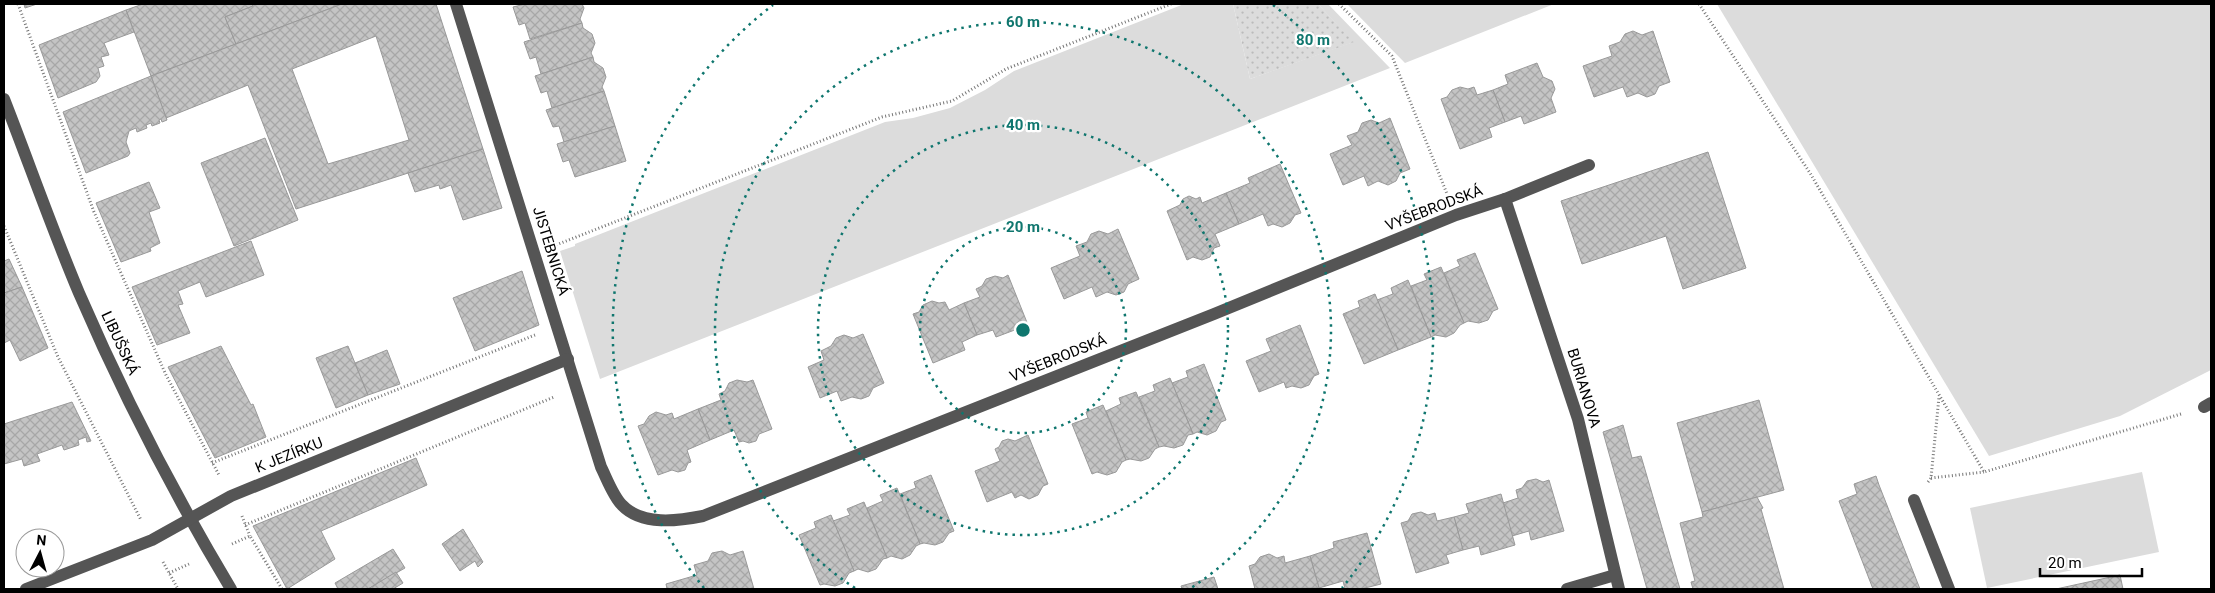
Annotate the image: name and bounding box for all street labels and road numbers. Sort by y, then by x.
street label: VYŠEBRODSKÁ [1383,181,1485,235]
street label: JISTEBNICKÁ [529,204,573,298]
street label: LIBUŠSKÁ [97,308,143,378]
street label: VYŠEBRODSKÁ [1007,330,1109,386]
street label: BURIANOVA [1563,346,1605,430]
street label: K JEZÍRKU [253,433,325,477]

